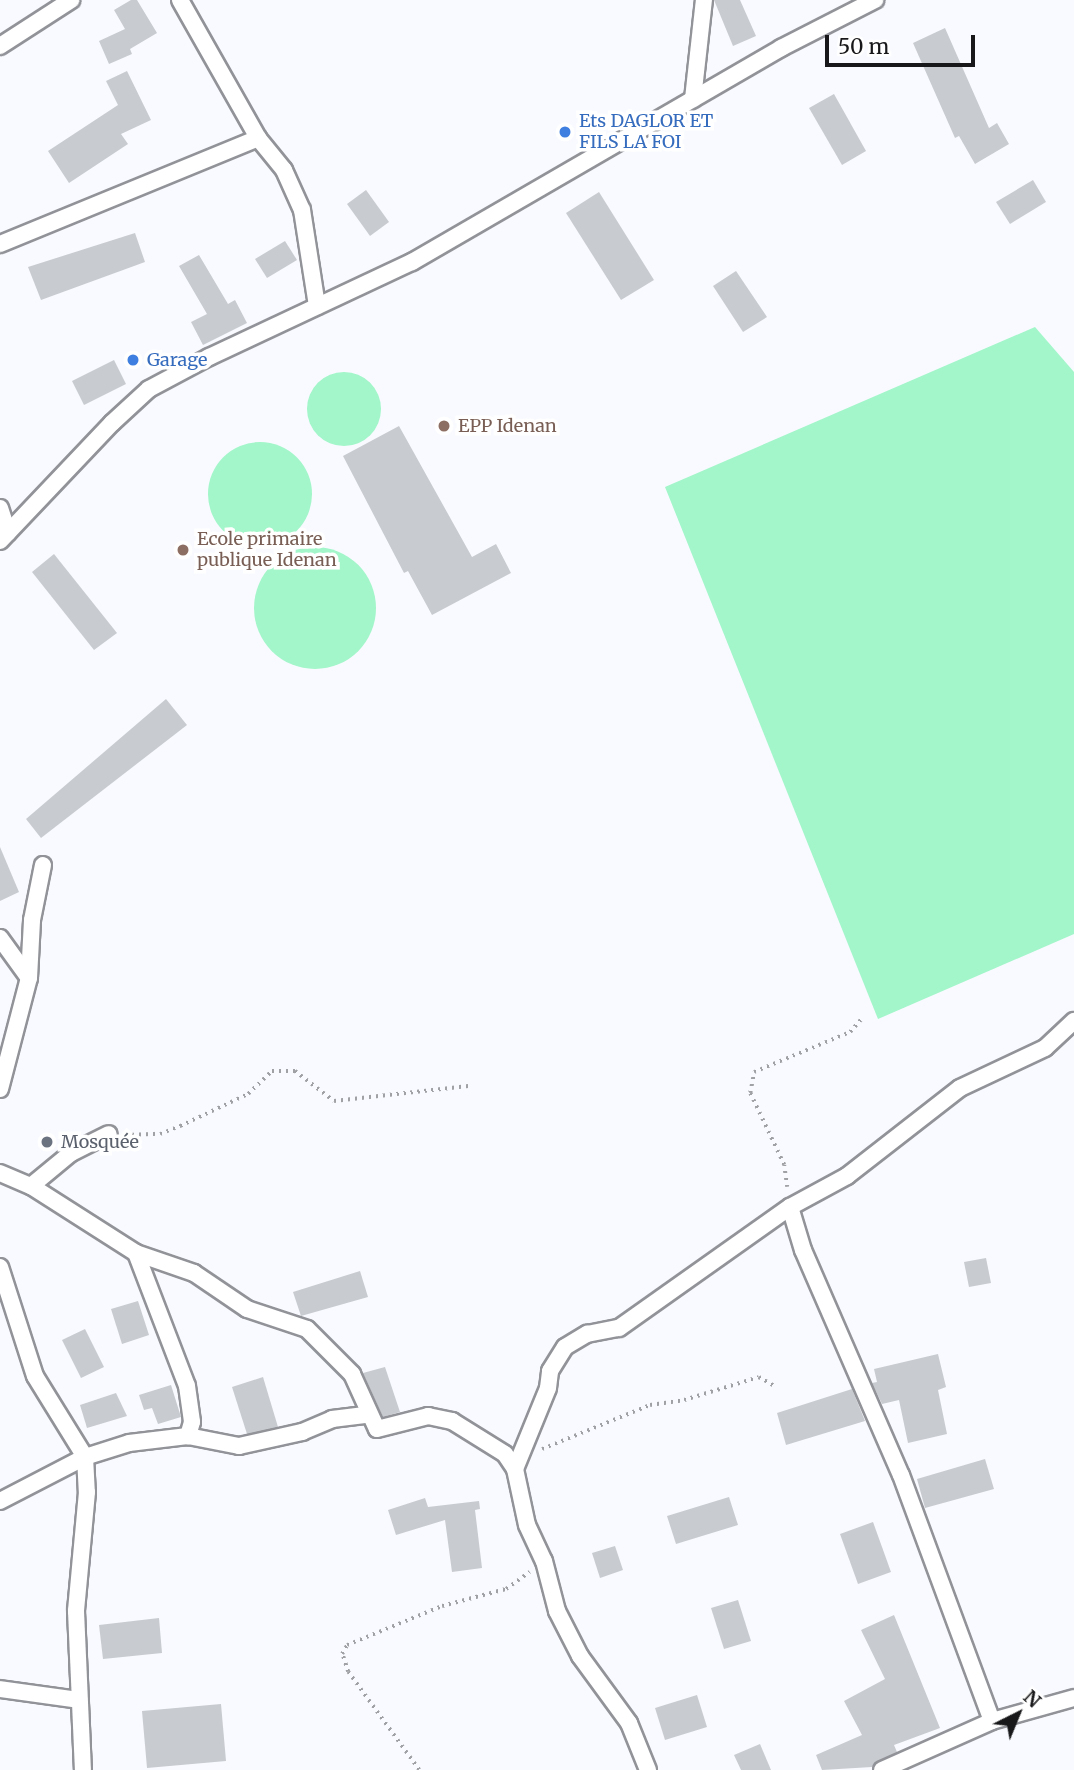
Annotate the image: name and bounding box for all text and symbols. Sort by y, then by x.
scale bar [829,21,979,65]
text: 50 m [838,33,889,60]
place label: Ets DAGLOR ET FILS LA FOI [579,111,713,154]
marker: Ets DAGLOR ET FILS LA FOI [557,124,573,140]
place label: Garage [147,349,207,371]
marker: Garage [125,352,141,368]
place label: EPP Idenan [458,415,557,437]
marker: EPP Idenan [436,418,452,434]
place label: Ecole primaire publique Idenan [197,529,337,572]
marker: Ecole primaire publique Idenan [175,542,191,558]
place label: Mosquée [61,1131,139,1153]
marker: Mosquée [39,1134,55,1150]
north arrow [983,1679,1053,1749]
text: N [1019,1685,1046,1713]

